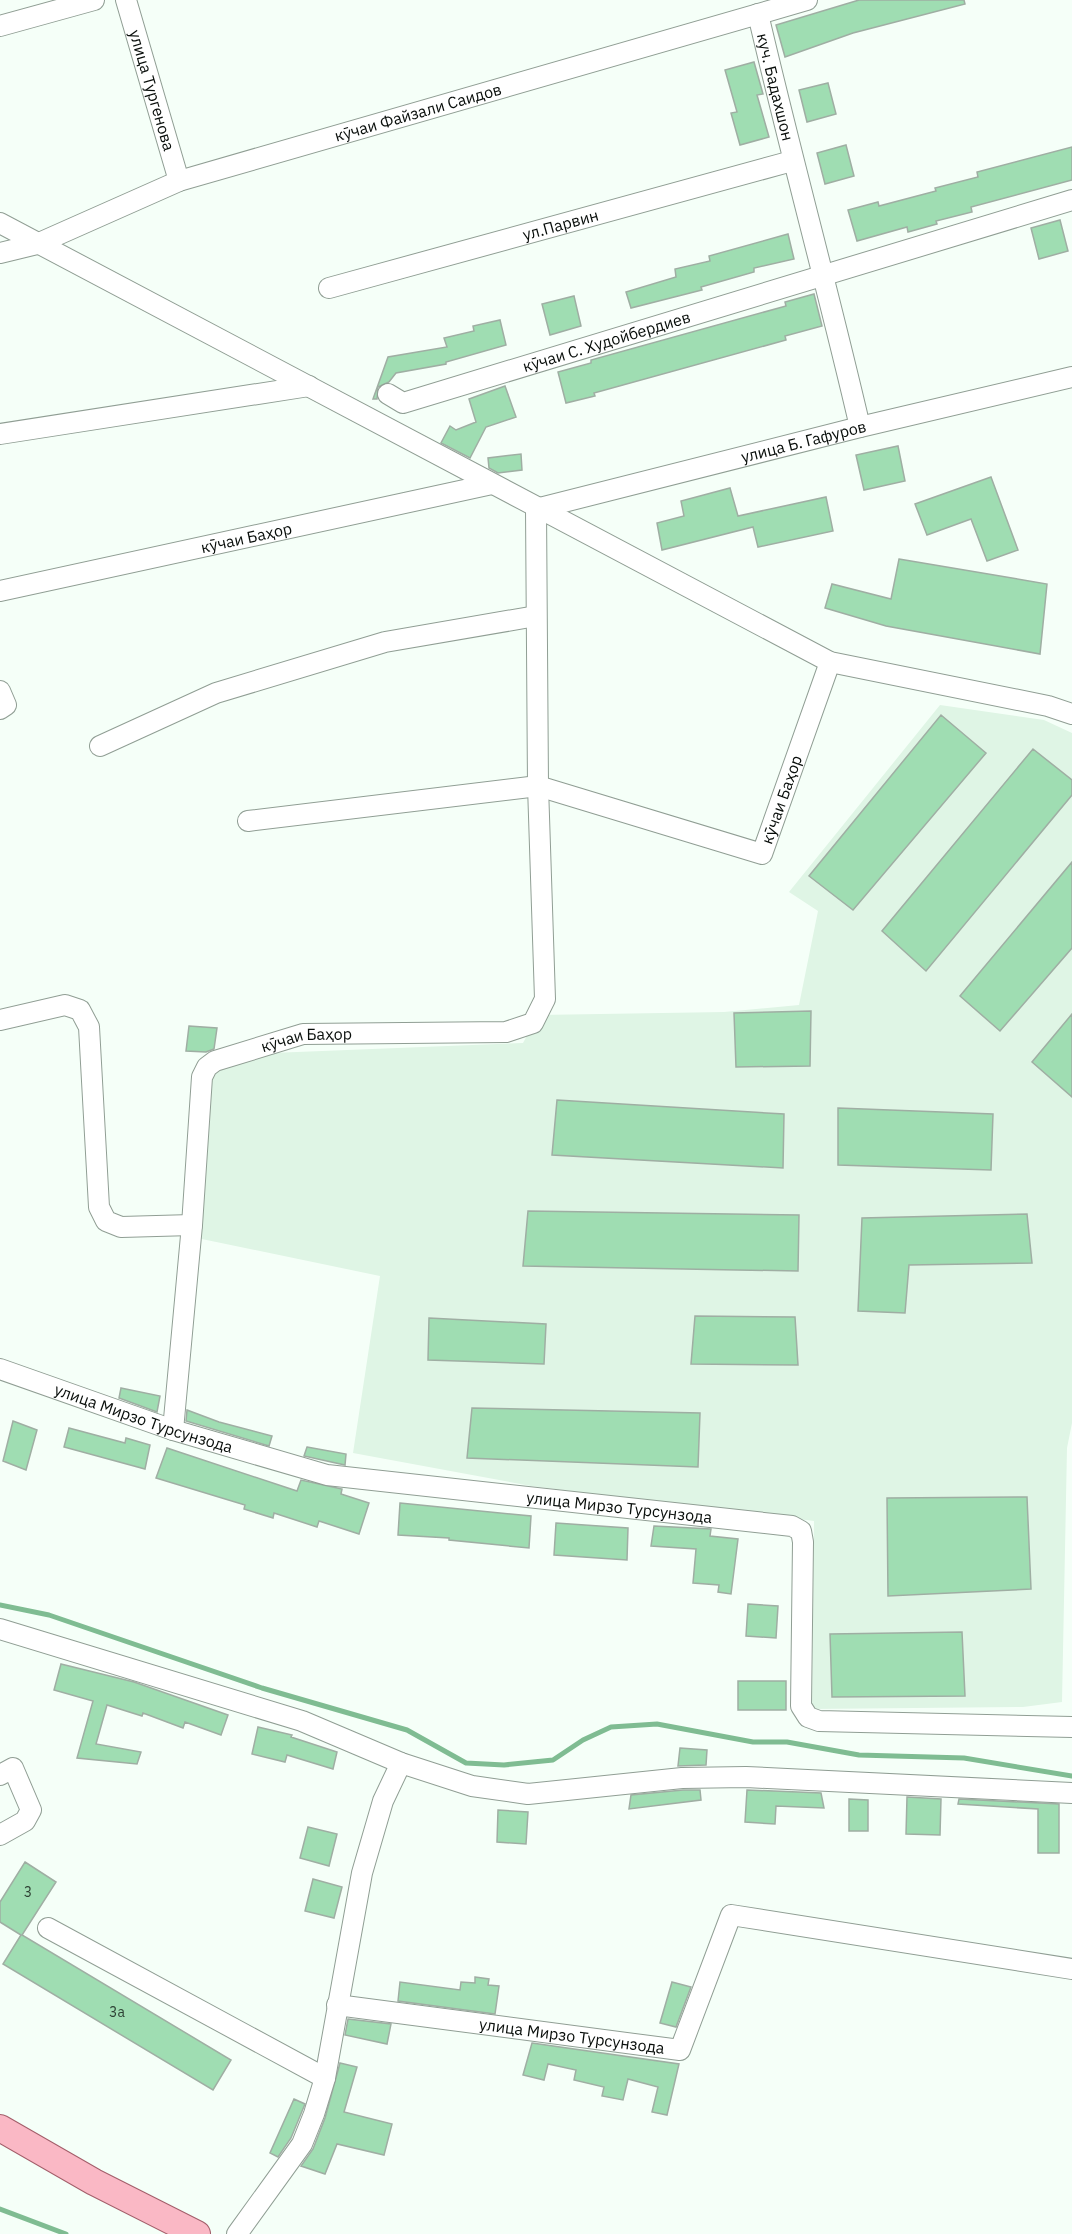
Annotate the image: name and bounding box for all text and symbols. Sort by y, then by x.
street label: улица Тургенова [125,27,180,154]
street label: куч. Бадахшон [753,31,798,143]
street label: кӯчаи Файзали Саидов [332,79,504,146]
street label: ул.Парвин [520,205,601,244]
street label: кӯчаи С. Худойбердиев [520,306,693,376]
street label: улица Б. Гафуров [739,416,868,467]
street label: кӯчаи Баҳор [199,518,294,557]
street label: кӯчаи Баҳор [756,753,806,847]
street label: кӯчаи Баҳор [258,1024,352,1056]
street label: улица Мирзо Турсунзода [52,1379,236,1457]
street label: улица Мирзо Турсунзода [525,1487,714,1527]
house number: 3 [24,1883,32,1901]
house number: 3а [109,2003,125,2021]
street label: улица Мирзо Турсунзода [478,2014,666,2058]

